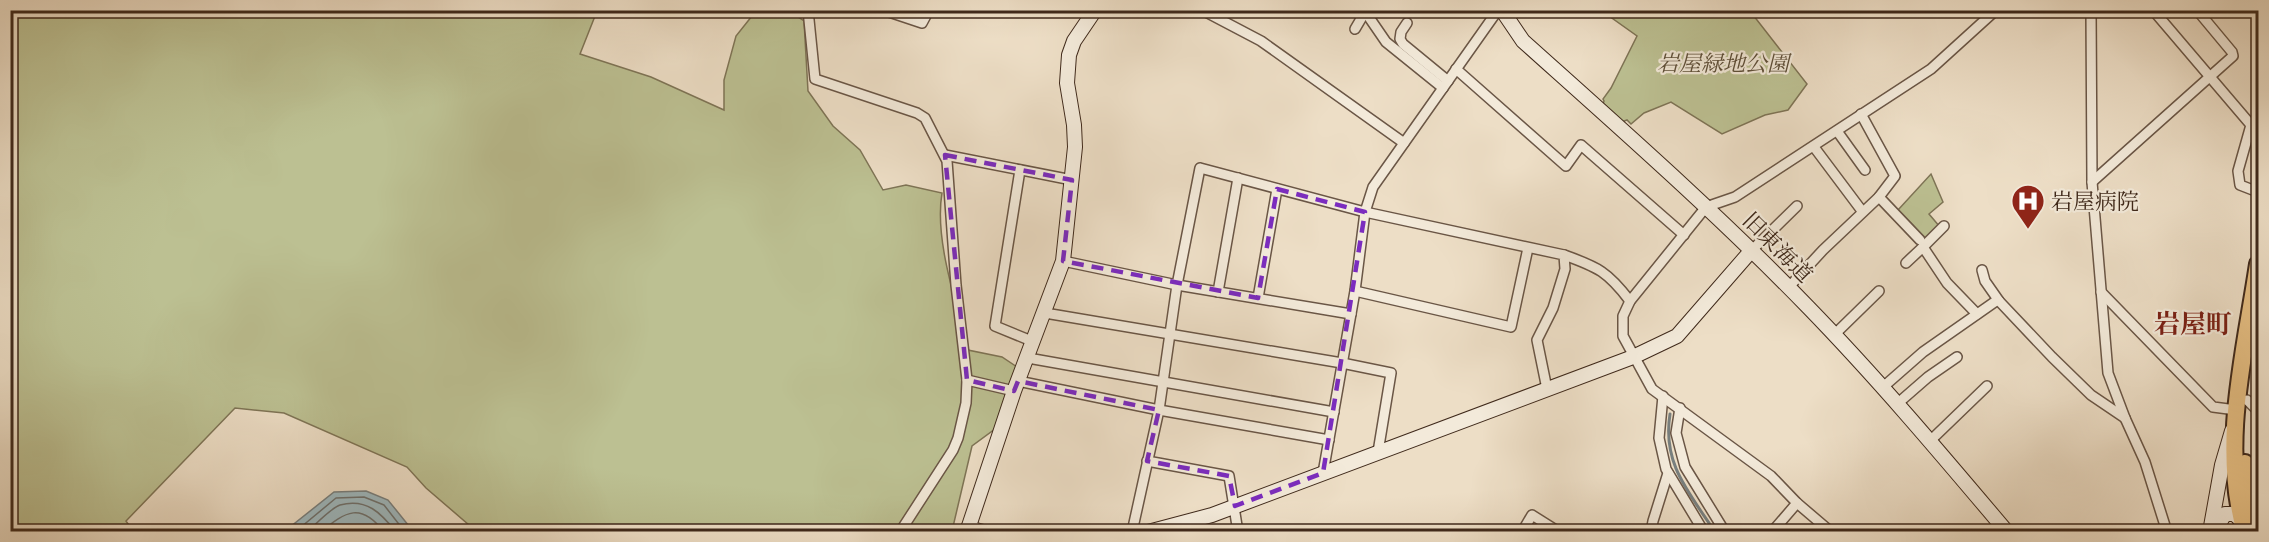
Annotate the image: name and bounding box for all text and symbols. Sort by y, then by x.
park label: 岩屋緑地公園 [1657,49,1792,78]
hospital icon: 岩屋病院 [2010,183,2046,230]
place label: 岩屋病院 [2051,187,2139,216]
street label: 旧東海道 [1736,206,1819,289]
district label: 岩屋町 [2154,307,2232,341]

